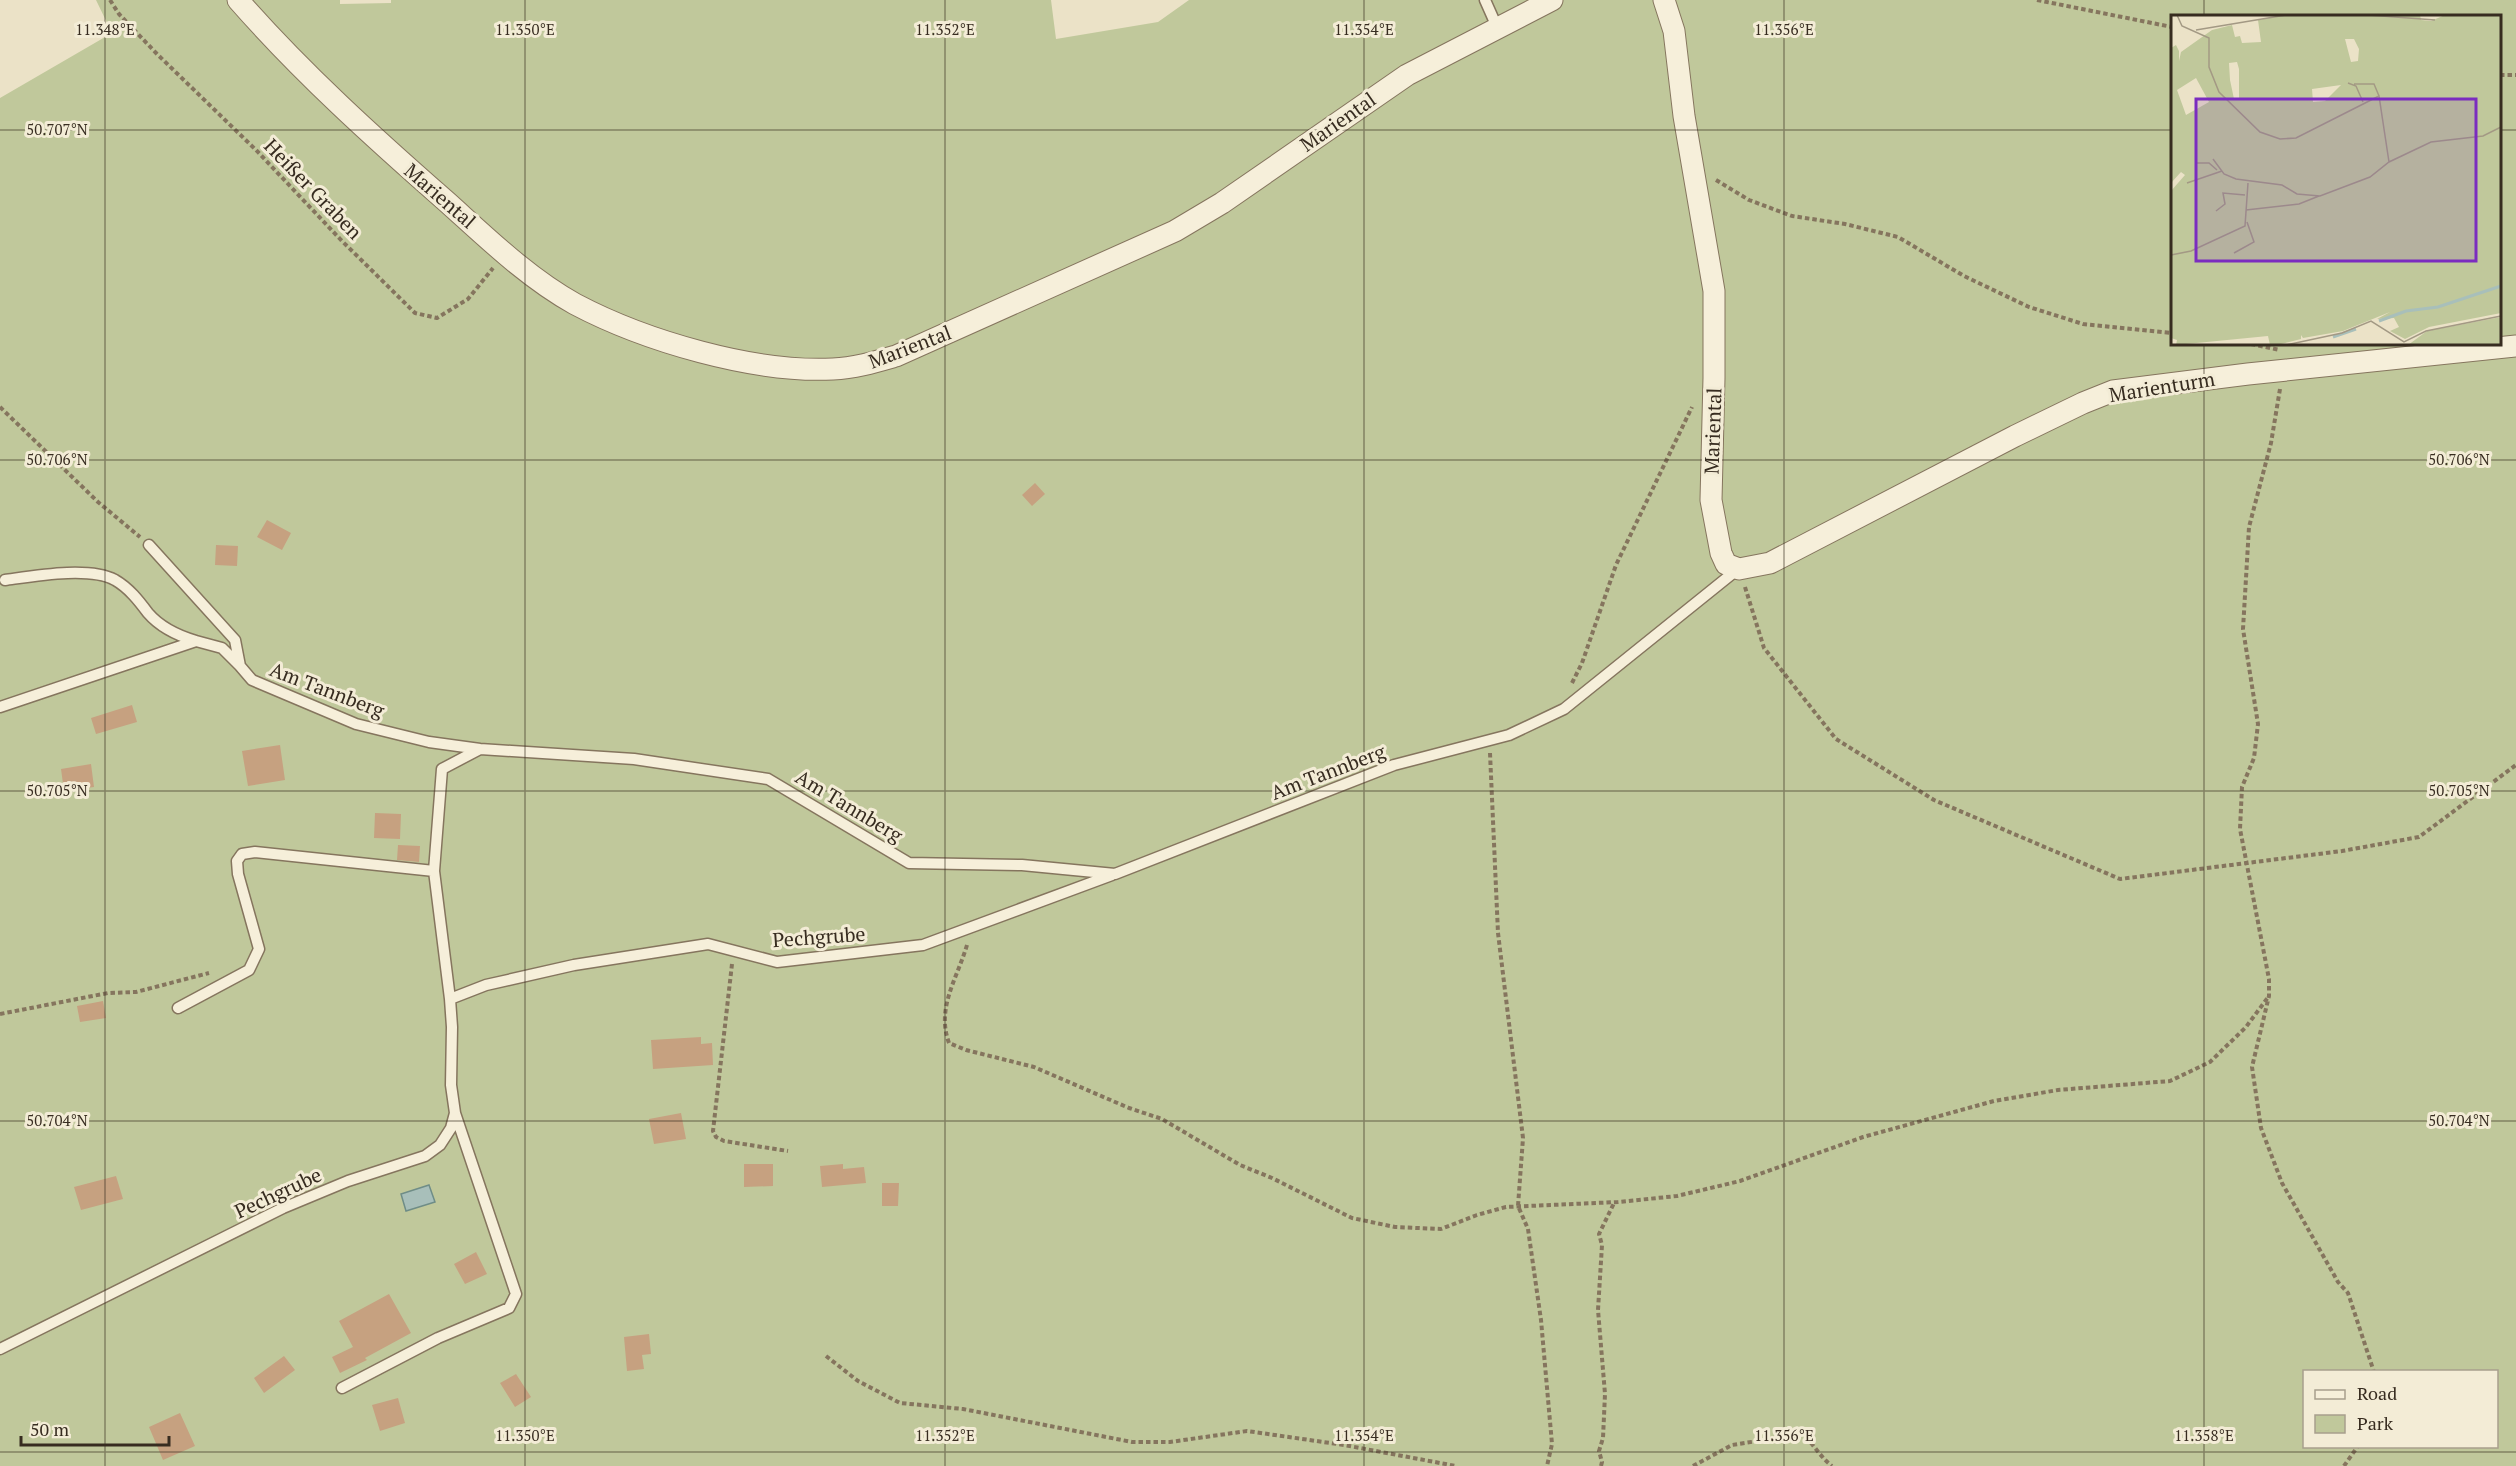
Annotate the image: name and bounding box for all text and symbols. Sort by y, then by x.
inset map [2171,15,2501,345]
text: 11.348°E [75,19,135,39]
text: 11.350°E [495,19,555,39]
text: 11.352°E [915,19,975,39]
text: 11.354°E [1334,19,1394,39]
text: 11.356°E [1754,19,1814,39]
street label: Mariental [1294,86,1381,157]
text: 50.707°N [26,119,88,139]
street label: Heißer Graben [258,132,368,245]
street label: Mariental [399,157,482,234]
street label: Mariental [865,318,955,375]
street label: Marienturm [2107,365,2217,408]
street label: Mariental [1697,387,1728,475]
text: 50.706°N [26,449,88,469]
text: 50.706°N [2428,449,2490,469]
street label: Am Tannberg [266,655,389,724]
street label: Am Tannberg [1267,737,1389,806]
street label: Am Tannberg [791,763,908,848]
text: 50.705°N [26,780,88,800]
text: 50.705°N [2428,780,2490,800]
street label: Pechgrube [772,920,866,953]
text: 50.704°N [26,1110,88,1130]
text: 50.704°N [2428,1110,2490,1130]
street label: Pechgrube [230,1161,326,1224]
legend [2303,1370,2498,1448]
text: Road [2357,1381,2397,1405]
scale bar [21,1409,170,1447]
text: Park [2357,1411,2394,1435]
text: 50 m [30,1417,70,1441]
text: 11.350°E [495,1425,555,1445]
text: 11.352°E [915,1425,975,1445]
text: 11.354°E [1334,1425,1394,1445]
text: 11.356°E [1754,1425,1814,1445]
text: 11.358°E [2174,1425,2234,1445]

